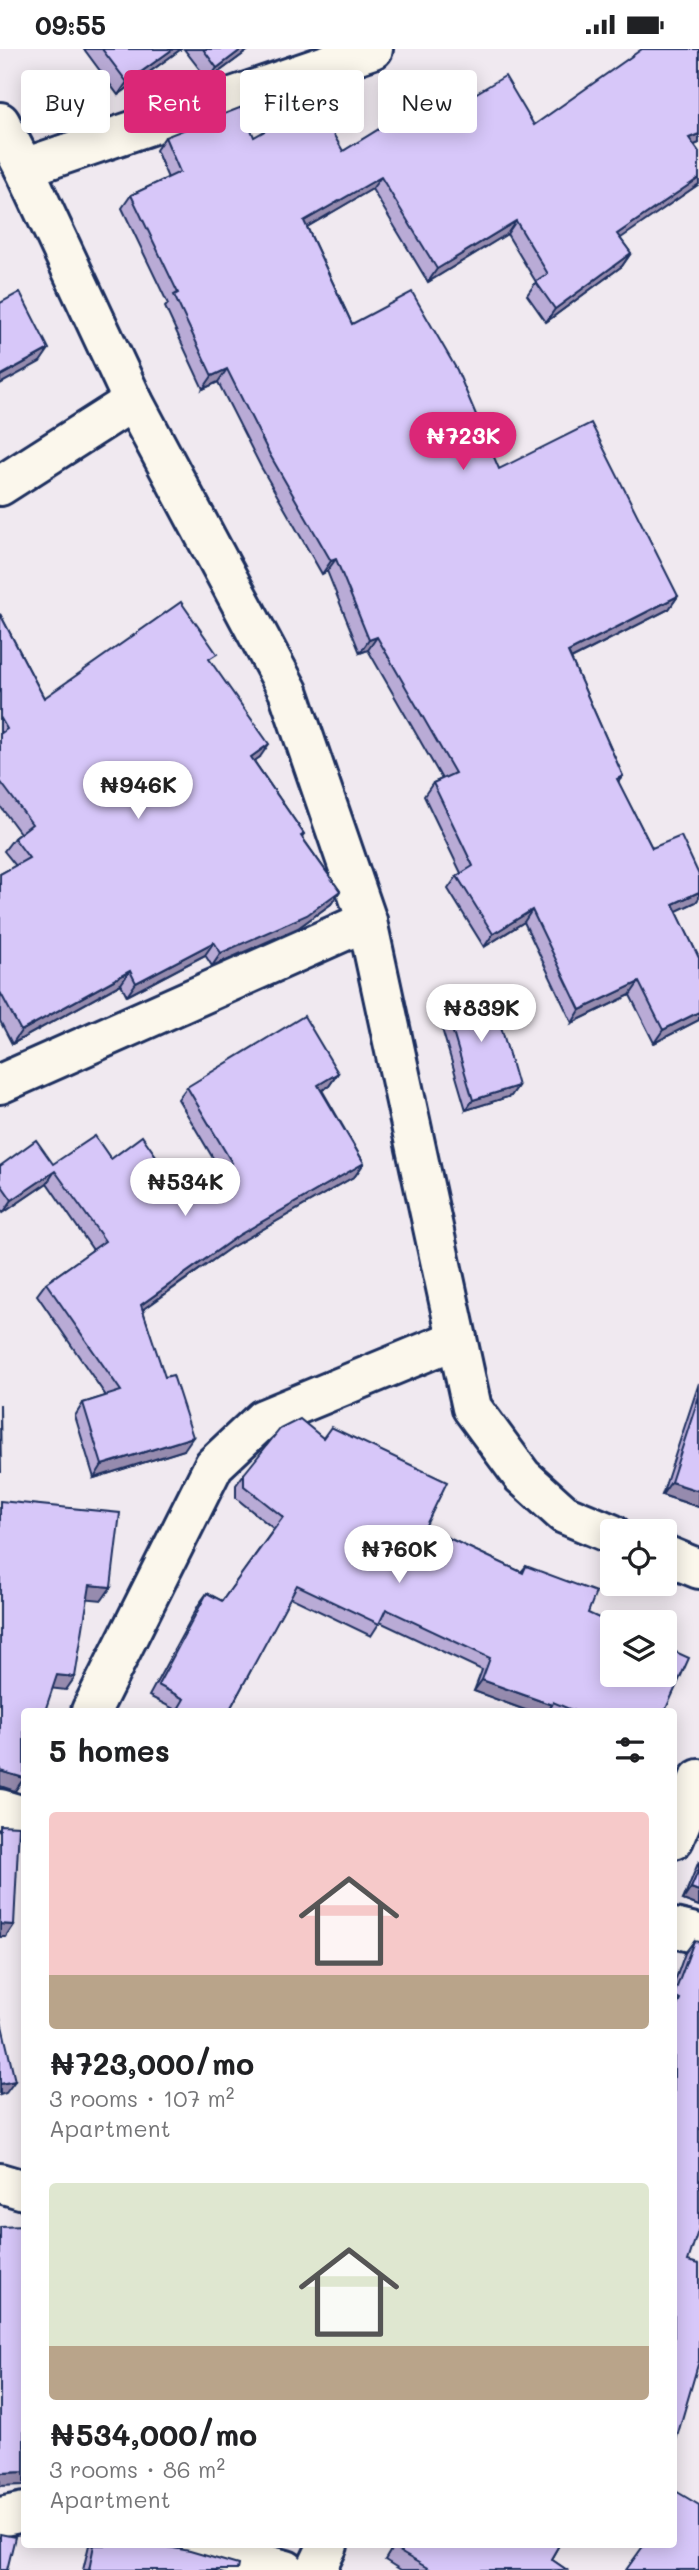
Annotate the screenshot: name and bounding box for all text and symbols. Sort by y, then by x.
text: 09:55 [35,8,106,42]
chip: Buy [21,70,110,133]
chip: Rent [124,70,226,133]
chip: Filters [240,70,364,133]
chip: New [378,70,477,133]
pin: ₦723K [414,413,512,472]
text: ₦723K [425,420,501,450]
pin: ₦946K [89,761,187,821]
text: ₦946K [99,769,177,799]
pin: ₦839K [432,985,530,1044]
text: ₦839K [442,992,520,1022]
pin: ₦534K [136,1159,234,1218]
text: ₦534K [146,1166,224,1196]
map controls [600,1519,677,1687]
button: locate [600,1519,677,1596]
pin: ₦760K [350,1525,448,1585]
text: ₦760K [360,1533,438,1563]
button: layers [600,1610,677,1687]
text: 5 homes [49,1730,170,1770]
icon: filters [611,1731,649,1769]
icon: home [286,1858,412,1984]
text: ₦723,000/mo [49,2043,254,2083]
text: 3 rooms · 107 m² [49,2083,235,2113]
text: Apartment [49,2113,171,2143]
icon: home [286,2229,412,2355]
text: ₦534,000/mo [49,2414,257,2454]
text: 3 rooms · 86 m² [49,2454,225,2484]
text: Apartment [49,2484,171,2514]

